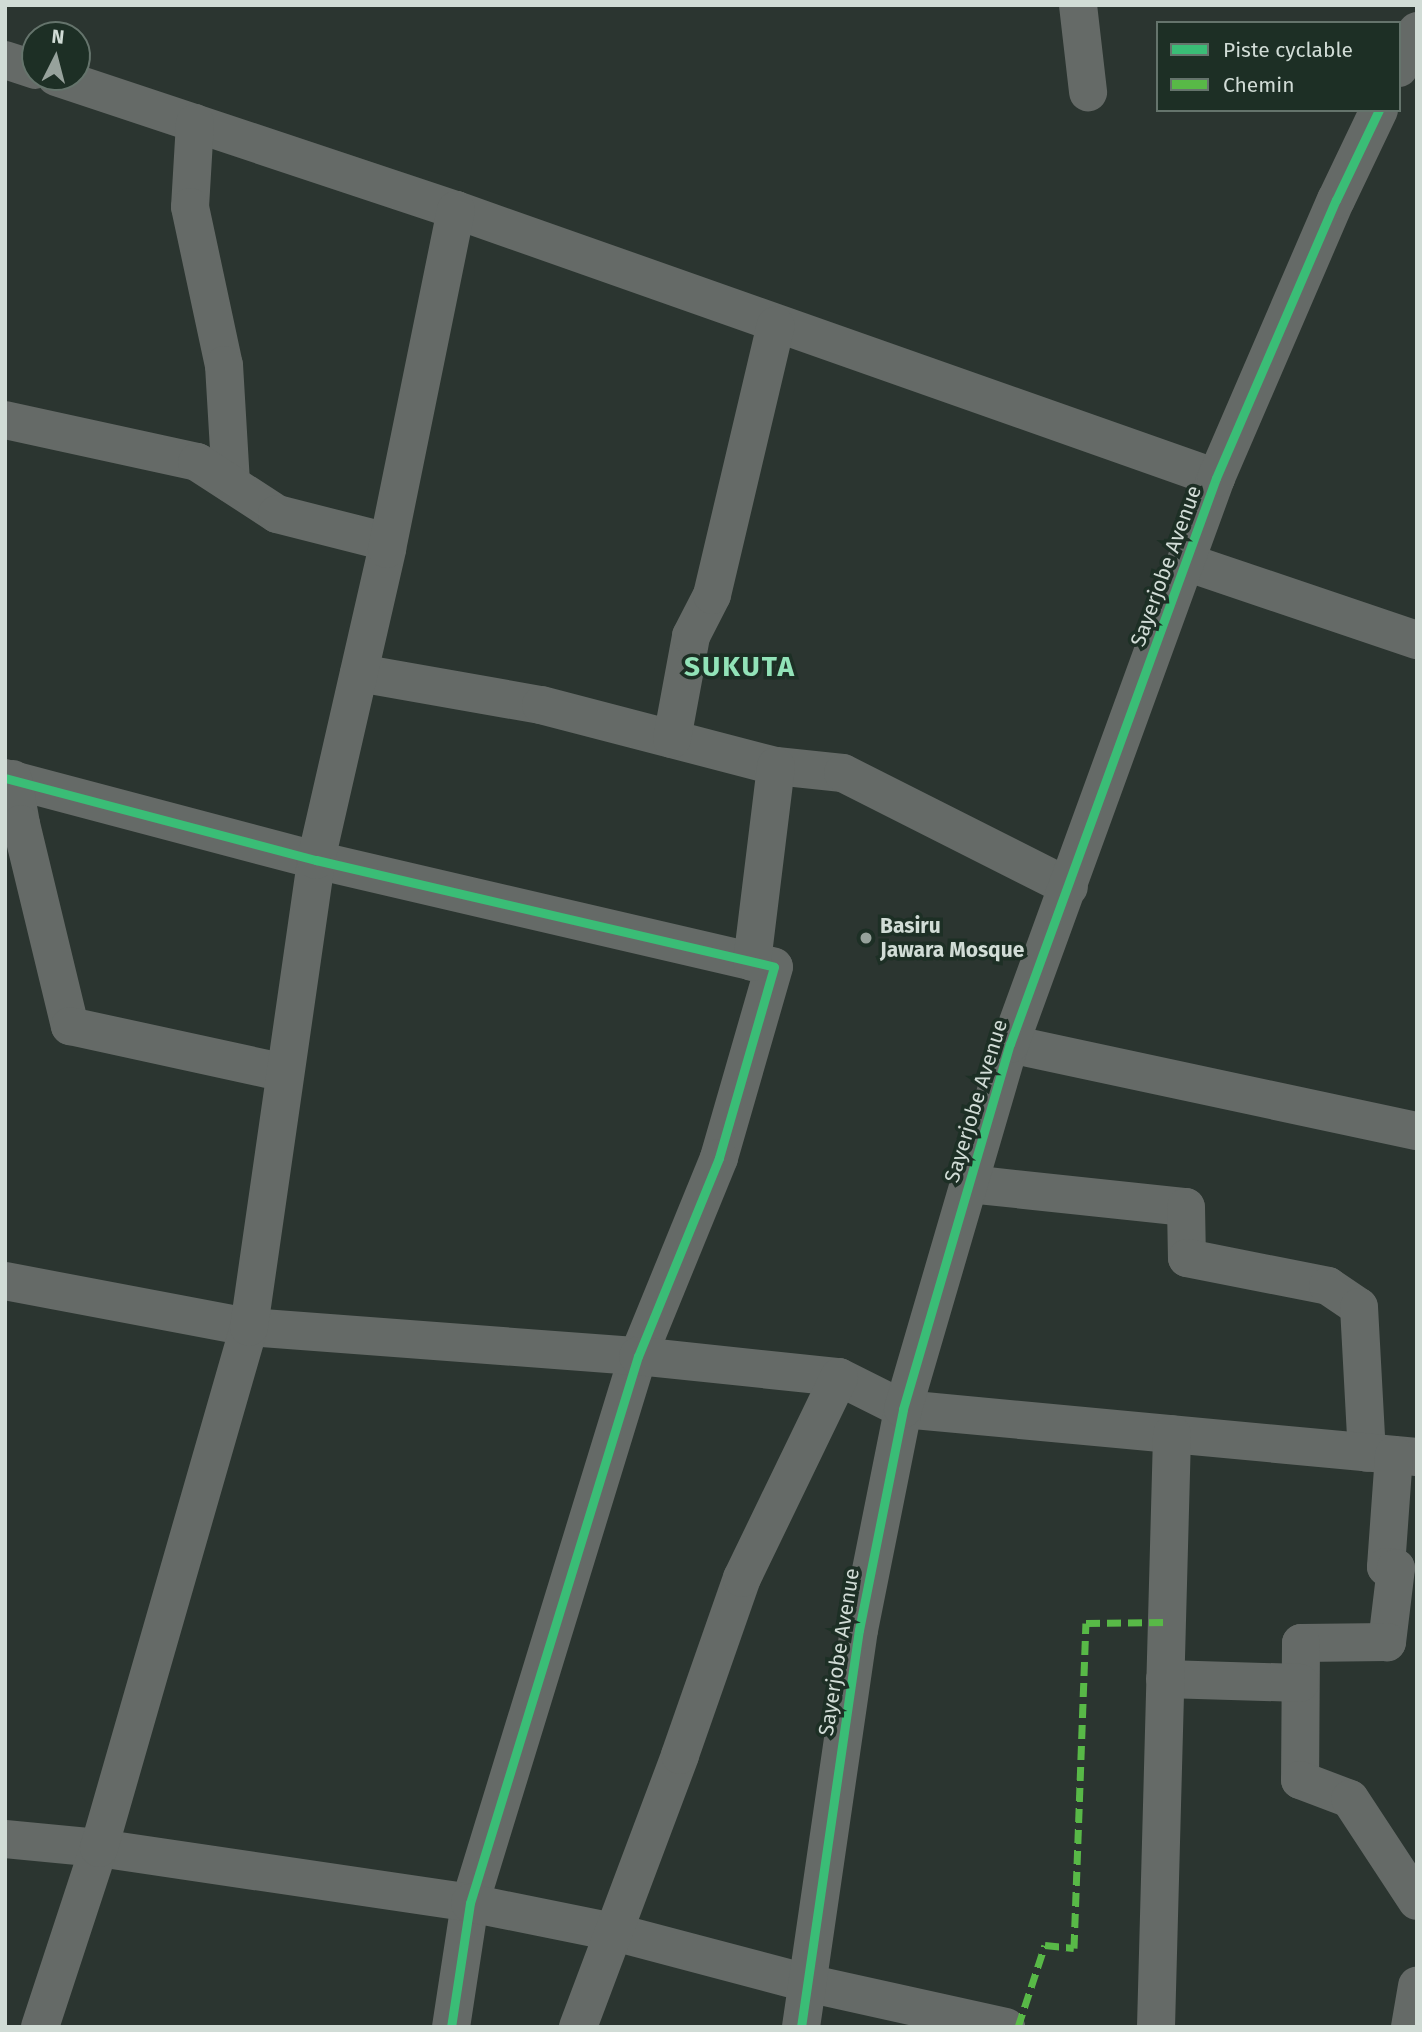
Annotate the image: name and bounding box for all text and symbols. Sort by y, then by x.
north arrow [21,21,91,91]
legend [1156,21,1401,112]
text: N [51,25,66,49]
text: Piste cyclable [1223,37,1353,63]
text: Chemin [1223,72,1295,98]
street label: Sayerjobe Avenue [1125,482,1207,650]
district label: SUKUTA [685,650,795,684]
place label: Basiru Jawara Mosque [880,913,1024,963]
marker: Basiru Jawara Mosque [858,930,874,946]
street label: Sayerjobe Avenue [939,1016,1013,1186]
street label: Sayerjobe Avenue [813,1566,865,1738]

